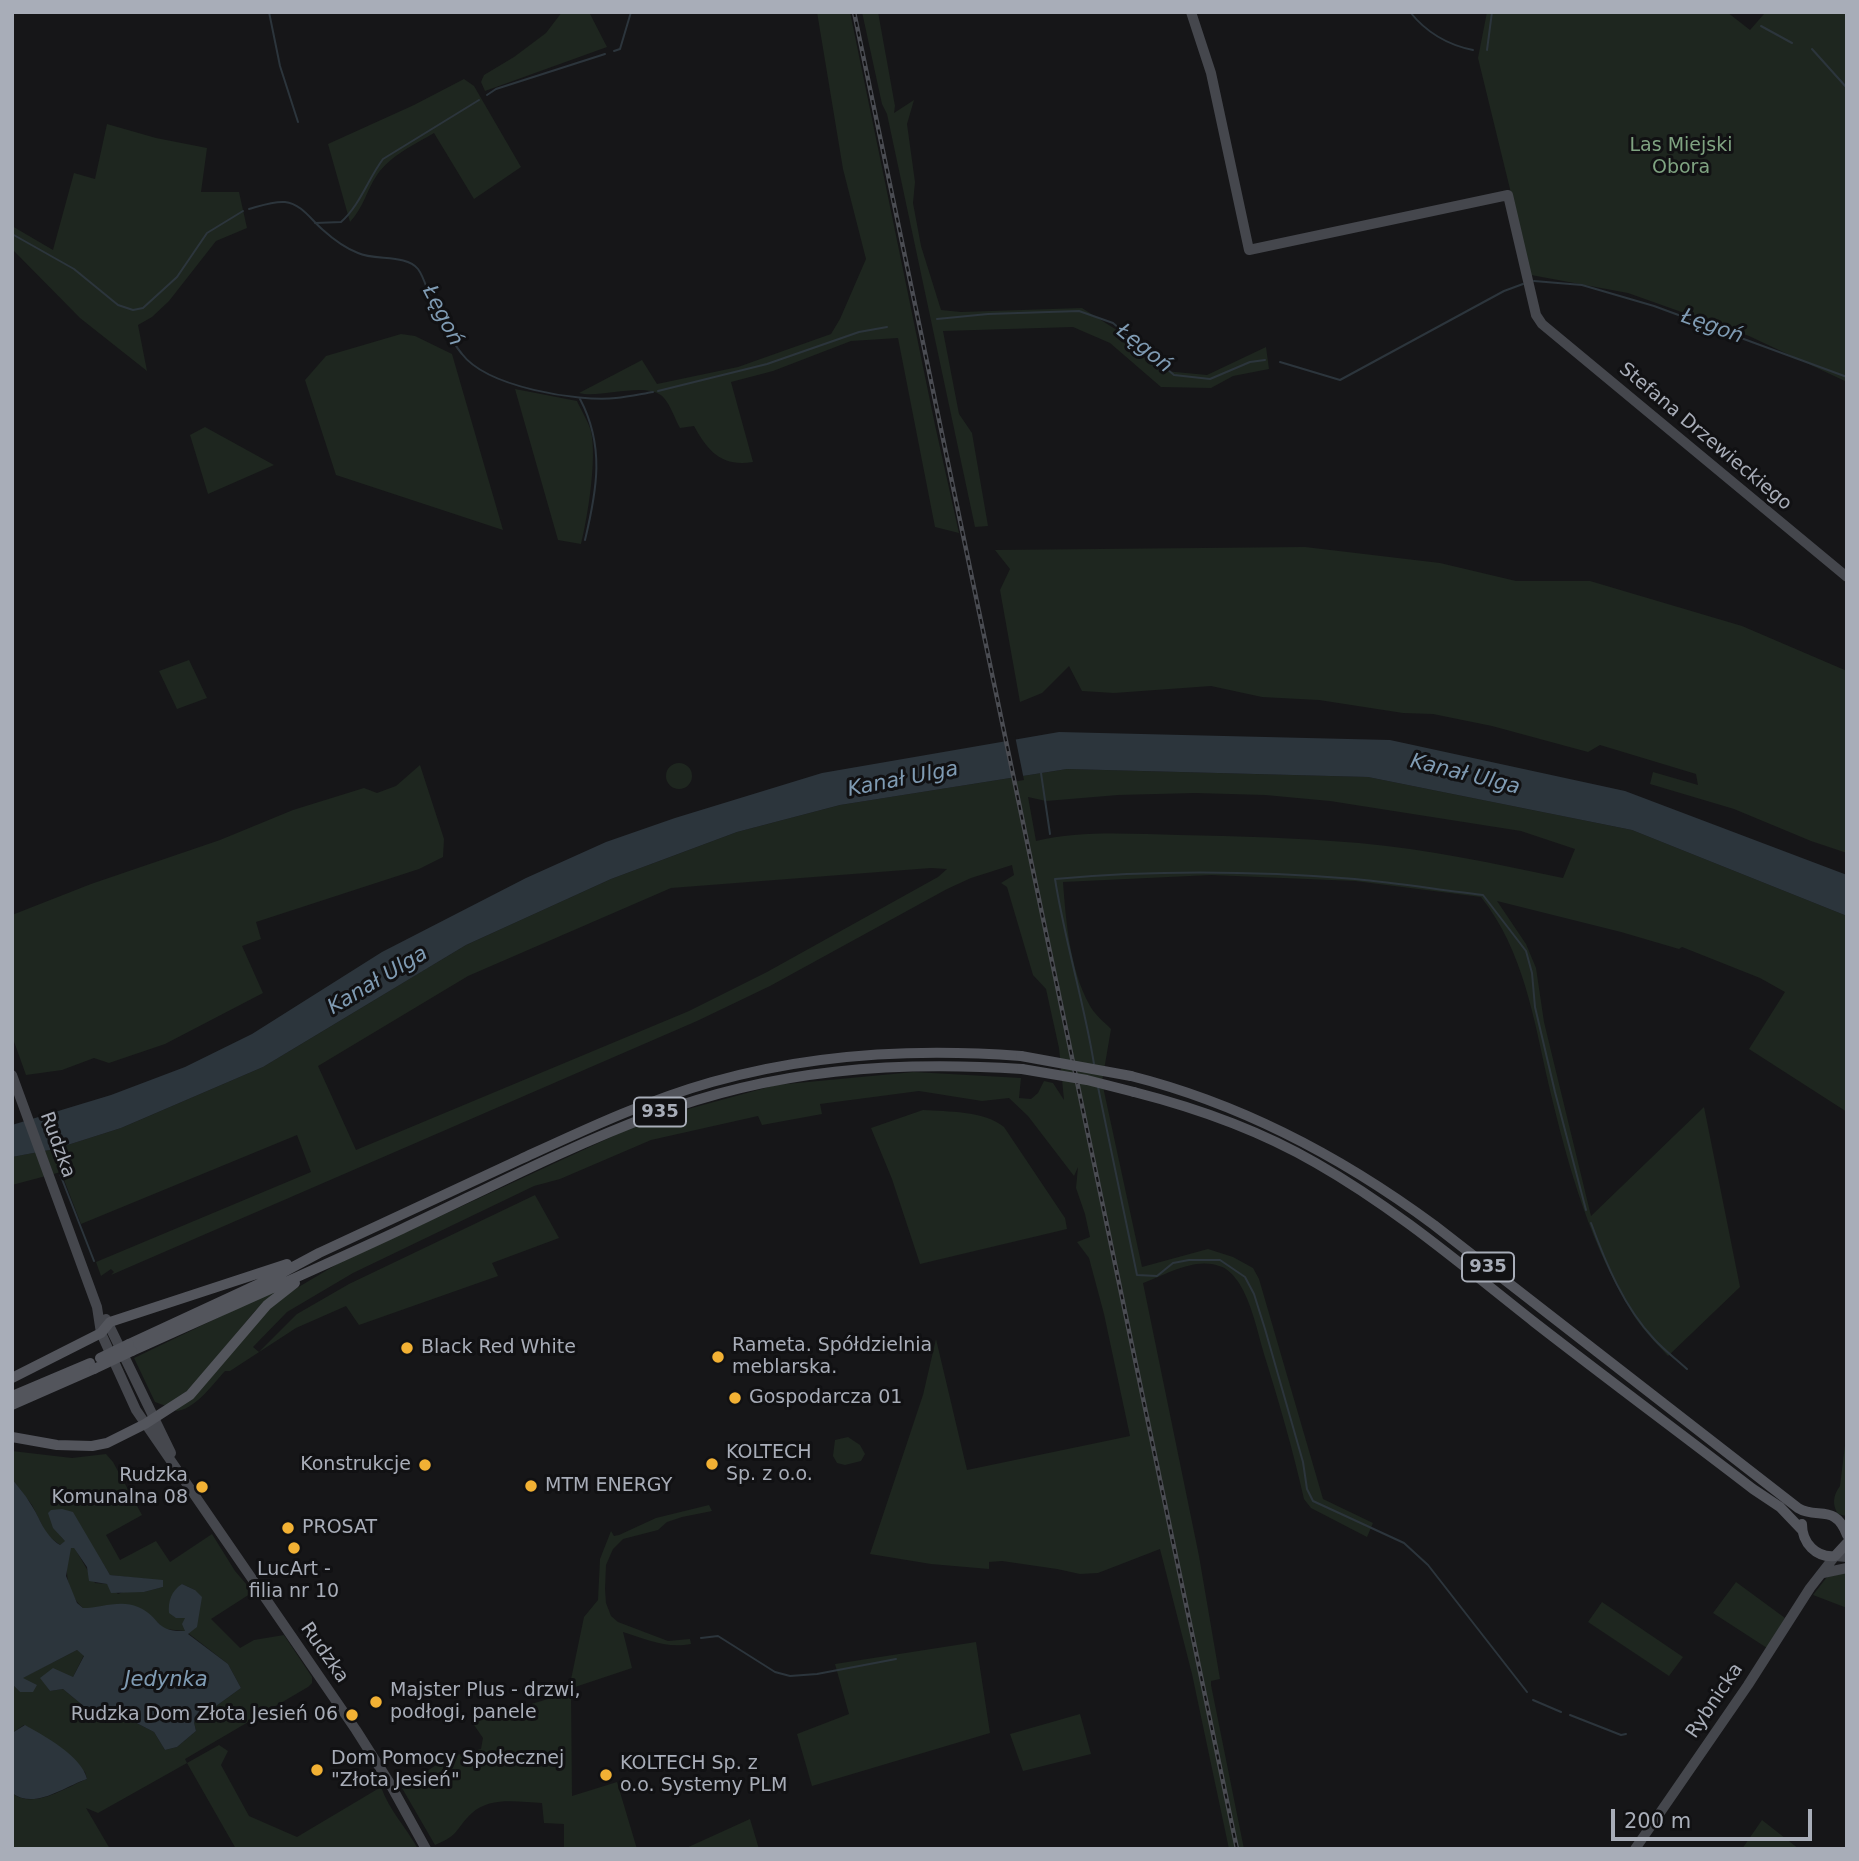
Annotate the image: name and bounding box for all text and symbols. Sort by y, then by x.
park label: Las Miejski Obora [1630,135,1732,179]
water label: Łęgoń [416,282,468,350]
water label: Łęgoń [1678,304,1746,350]
water label: Łęgoń [1111,319,1177,379]
street label: Stefana Drzewieckiego [1614,358,1796,516]
water label: Kanał Ulga [1408,749,1522,801]
water label: Kanał Ulga [846,757,960,803]
water label: Kanał Ulga [323,941,433,1021]
road number: 935 [634,1098,686,1126]
street label: Rudzka [35,1109,79,1181]
road number: 935 [1462,1252,1514,1282]
place label: Rameta. Spółdzielnia meblarska. [732,1335,932,1379]
place label: Black Red White [421,1337,576,1359]
marker: Black Red White [399,1340,415,1356]
marker: Rameta. Spółdzielnia meblarska. [710,1349,726,1365]
place label: Gospodarcza 01 [749,1387,902,1409]
marker: Gospodarcza 01 [727,1390,743,1406]
place label: KOLTECH Sp. z o.o. [726,1442,813,1486]
place label: Konstrukcje [300,1454,411,1476]
marker: KOLTECH Sp. z o.o. [704,1456,720,1472]
marker: Konstrukcje [417,1457,433,1473]
place label: Rudzka Komunalna 08 [51,1465,188,1509]
place label: MTM ENERGY [545,1475,672,1497]
marker: MTM ENERGY [523,1478,539,1494]
marker: Rudzka Komunalna 08 [194,1479,210,1495]
place label: PROSAT [302,1517,377,1539]
marker: PROSAT [280,1520,296,1536]
marker: LucArt - filia nr 10 [286,1540,302,1556]
place label: LucArt - filia nr 10 [249,1559,339,1603]
street label: Rudzka [295,1618,353,1688]
street label: Rybnicka [1682,1659,1748,1743]
water label: Jedynka [124,1668,208,1694]
place label: Majster Plus - drzwi, podłogi, panele [390,1680,581,1724]
marker: Majster Plus - drzwi, podłogi, panele [368,1694,384,1710]
place label: Rudzka Dom Złota Jesień 06 [71,1704,338,1726]
marker: Rudzka Dom Złota Jesień 06 [344,1707,360,1723]
place label: Dom Pomocy Społecznej "Złota Jesień" [331,1748,564,1792]
place label: KOLTECH Sp. z o.o. Systemy PLM [620,1753,787,1797]
marker: Dom Pomocy Społecznej "Złota Jesień" [309,1762,325,1778]
marker: KOLTECH Sp. z o.o. Systemy PLM [598,1767,614,1783]
scale bar [1614,1794,1815,1838]
text: 200 m [1624,1809,1691,1833]

